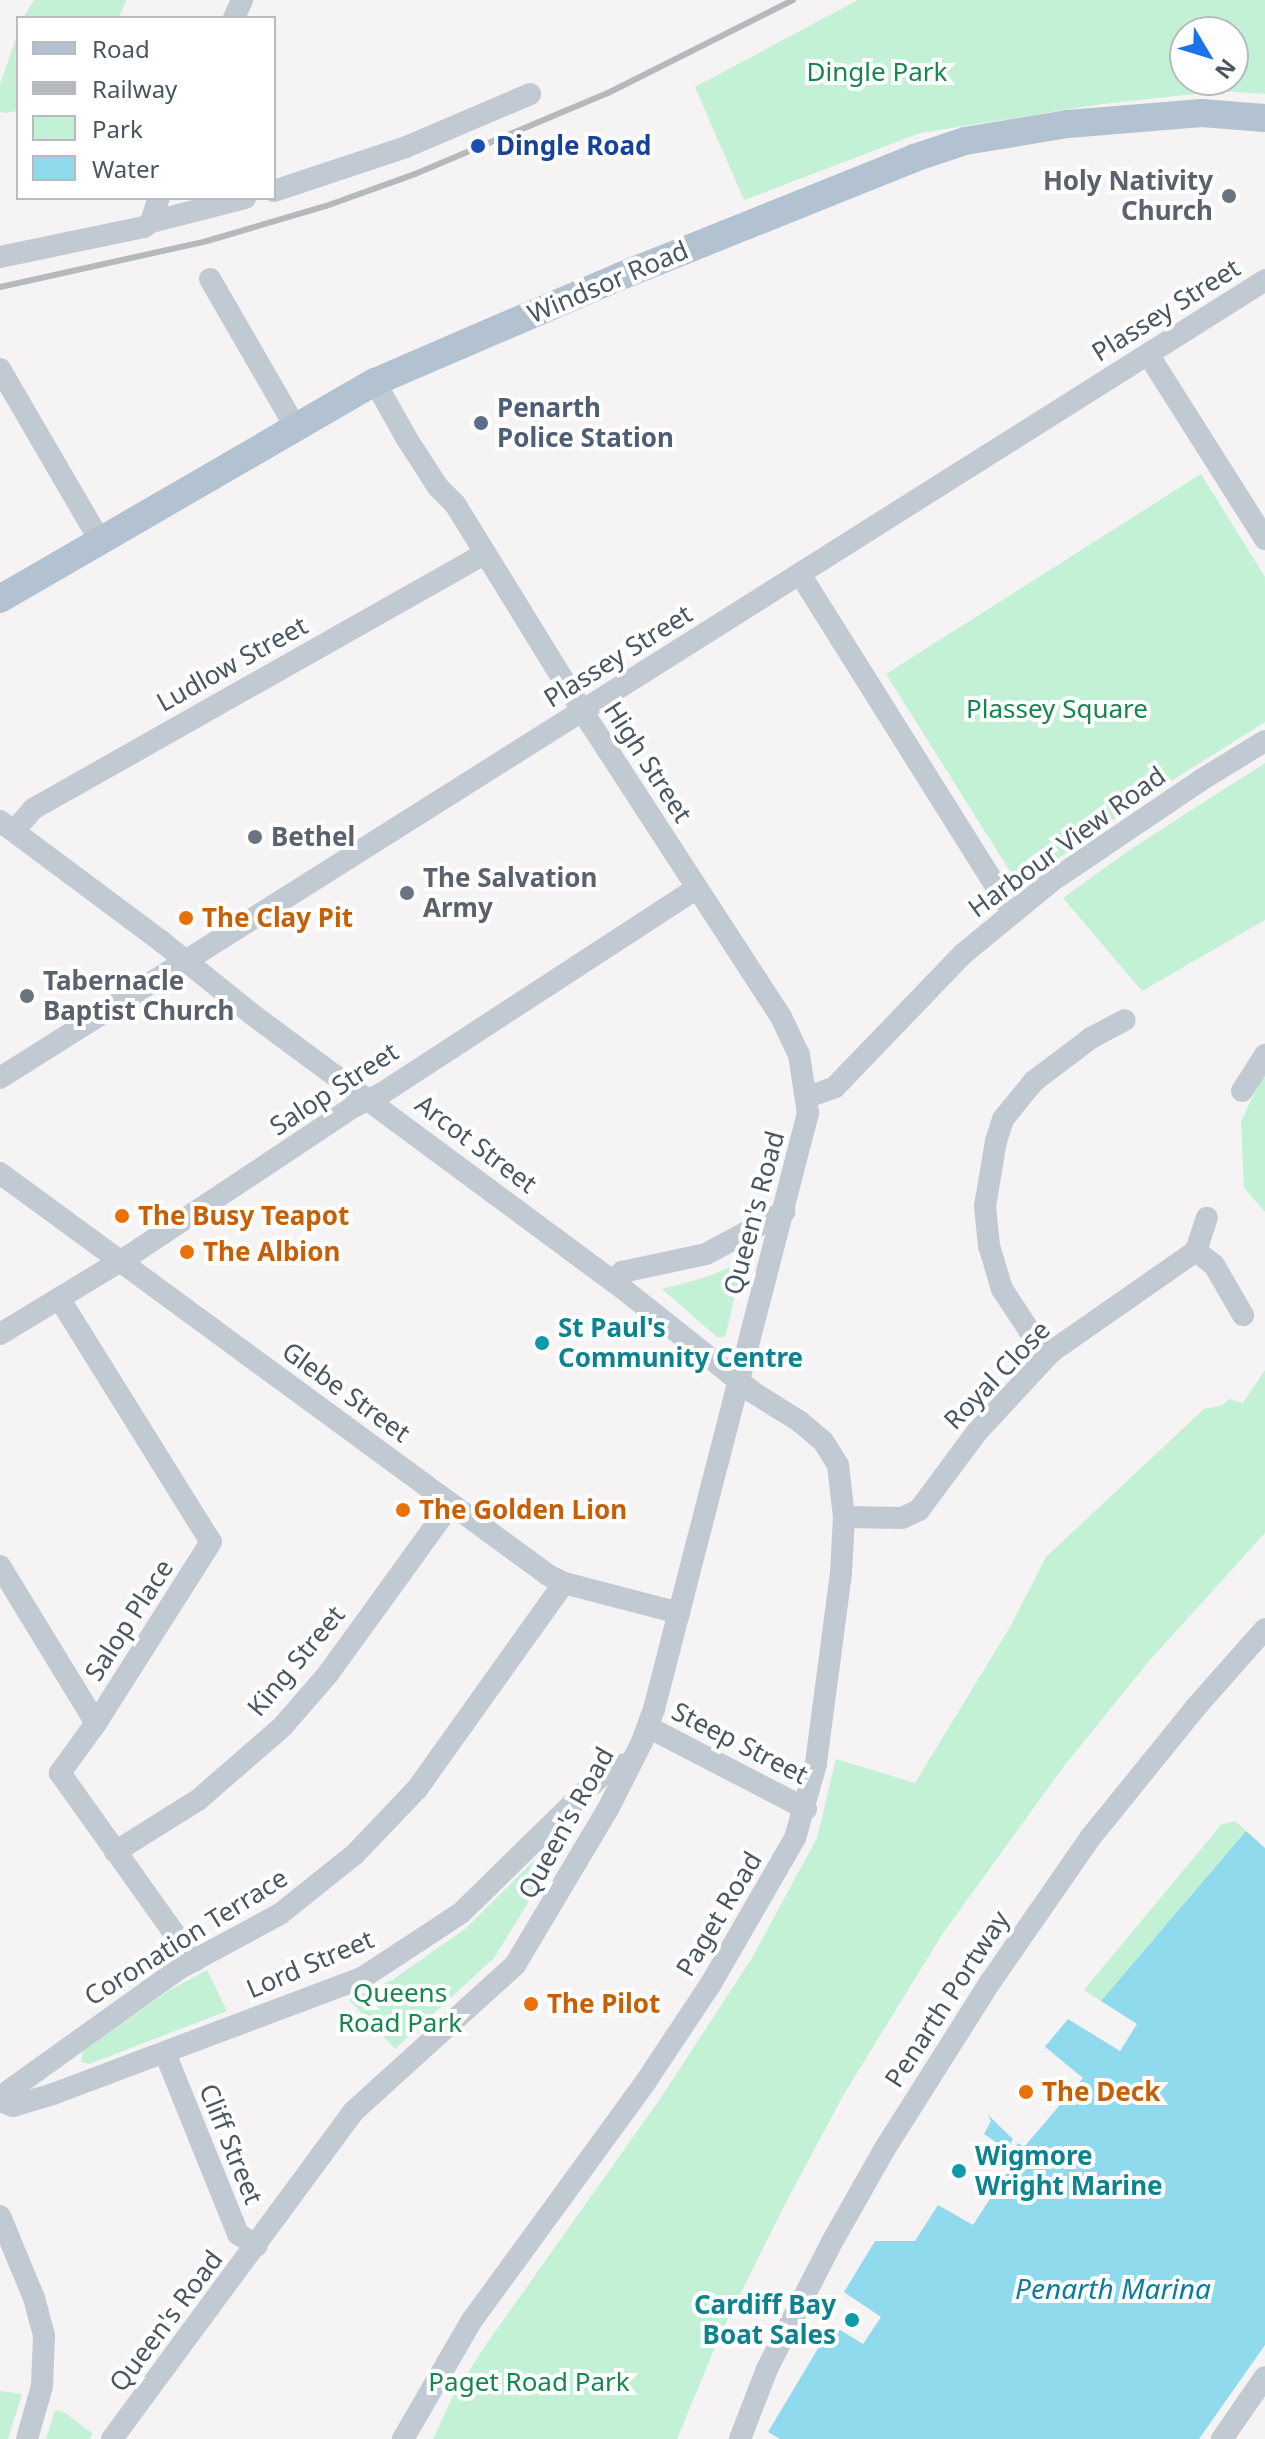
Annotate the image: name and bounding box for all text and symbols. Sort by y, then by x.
legend [16,16,276,200]
north arrow [1169,16,1249,96]
text: Road [92,32,150,65]
text: N [1209,53,1244,86]
park label: Dingle Park [807,56,947,88]
text: Railway [92,72,177,105]
text: Park [92,112,143,145]
place label: Dingle Road [496,130,651,162]
marker: Dingle Road [467,135,489,157]
text: Water [92,152,159,185]
place label: Holy Nativity Church [1043,165,1213,226]
marker: Holy Nativity Church [1220,187,1238,205]
street label: Windsor Road [523,234,693,330]
street label: Plassey Street [1086,252,1246,368]
place label: Penarth Police Station [497,392,674,454]
marker: Penarth Police Station [472,414,490,432]
street label: Plassey Street [538,598,698,714]
street label: Ludlow Street [151,610,313,718]
park label: Plassey Square [966,693,1148,725]
street label: High Street [598,696,698,828]
street label: Harbour View Road [962,760,1172,924]
place label: Bethel [271,821,355,853]
marker: Bethel [246,828,264,846]
place label: The Salvation Army [423,862,597,924]
marker: The Salvation Army [398,884,416,902]
place label: The Clay Pit [202,902,353,934]
marker: The Clay Pit [177,909,195,927]
place label: Tabernacle Baptist Church [43,965,234,1026]
marker: Tabernacle Baptist Church [18,987,36,1005]
street label: Salop Street [264,1036,404,1142]
street label: Arcot Street [409,1088,543,1200]
street label: Queen's Road [717,1128,791,1298]
place label: The Busy Teapot [138,1200,349,1232]
marker: The Busy Teapot [113,1207,131,1225]
place label: The Albion [203,1236,340,1268]
marker: The Albion [178,1243,196,1261]
place label: St Paul's Community Centre [558,1312,803,1374]
street label: Royal Close [938,1314,1056,1436]
marker: St Paul's Community Centre [533,1334,551,1352]
street label: Glebe Street [276,1335,416,1449]
place label: The Golden Lion [419,1494,627,1526]
marker: The Golden Lion [394,1501,412,1519]
street label: Salop Place [78,1554,180,1686]
street label: King Street [241,1600,351,1722]
street label: Steep Street [667,1695,813,1791]
street label: Queen's Road [512,1742,620,1904]
street label: Paget Road [670,1846,768,1982]
street label: Coronation Terrace [79,1862,293,2012]
street label: Penarth Portway [878,1905,1016,2093]
street label: Lord Street [242,1923,378,2005]
park label: Queens Road Park [338,1977,462,2038]
place label: The Pilot [547,1988,660,2020]
marker: The Pilot [522,1995,540,2013]
place label: The Deck [1042,2076,1160,2108]
street label: Cliff Street [193,2079,269,2209]
marker: The Deck [1017,2083,1035,2101]
place label: Wigmore Wright Marine [975,2140,1163,2202]
marker: Wigmore Wright Marine [950,2162,968,2180]
street label: Queen's Road [103,2244,229,2398]
water label: Penarth Marina [1015,2271,1211,2305]
place label: Cardiff Bay Boat Sales [694,2289,836,2350]
marker: Cardiff Bay Boat Sales [843,2311,861,2329]
park label: Paget Road Park [428,2366,630,2398]

